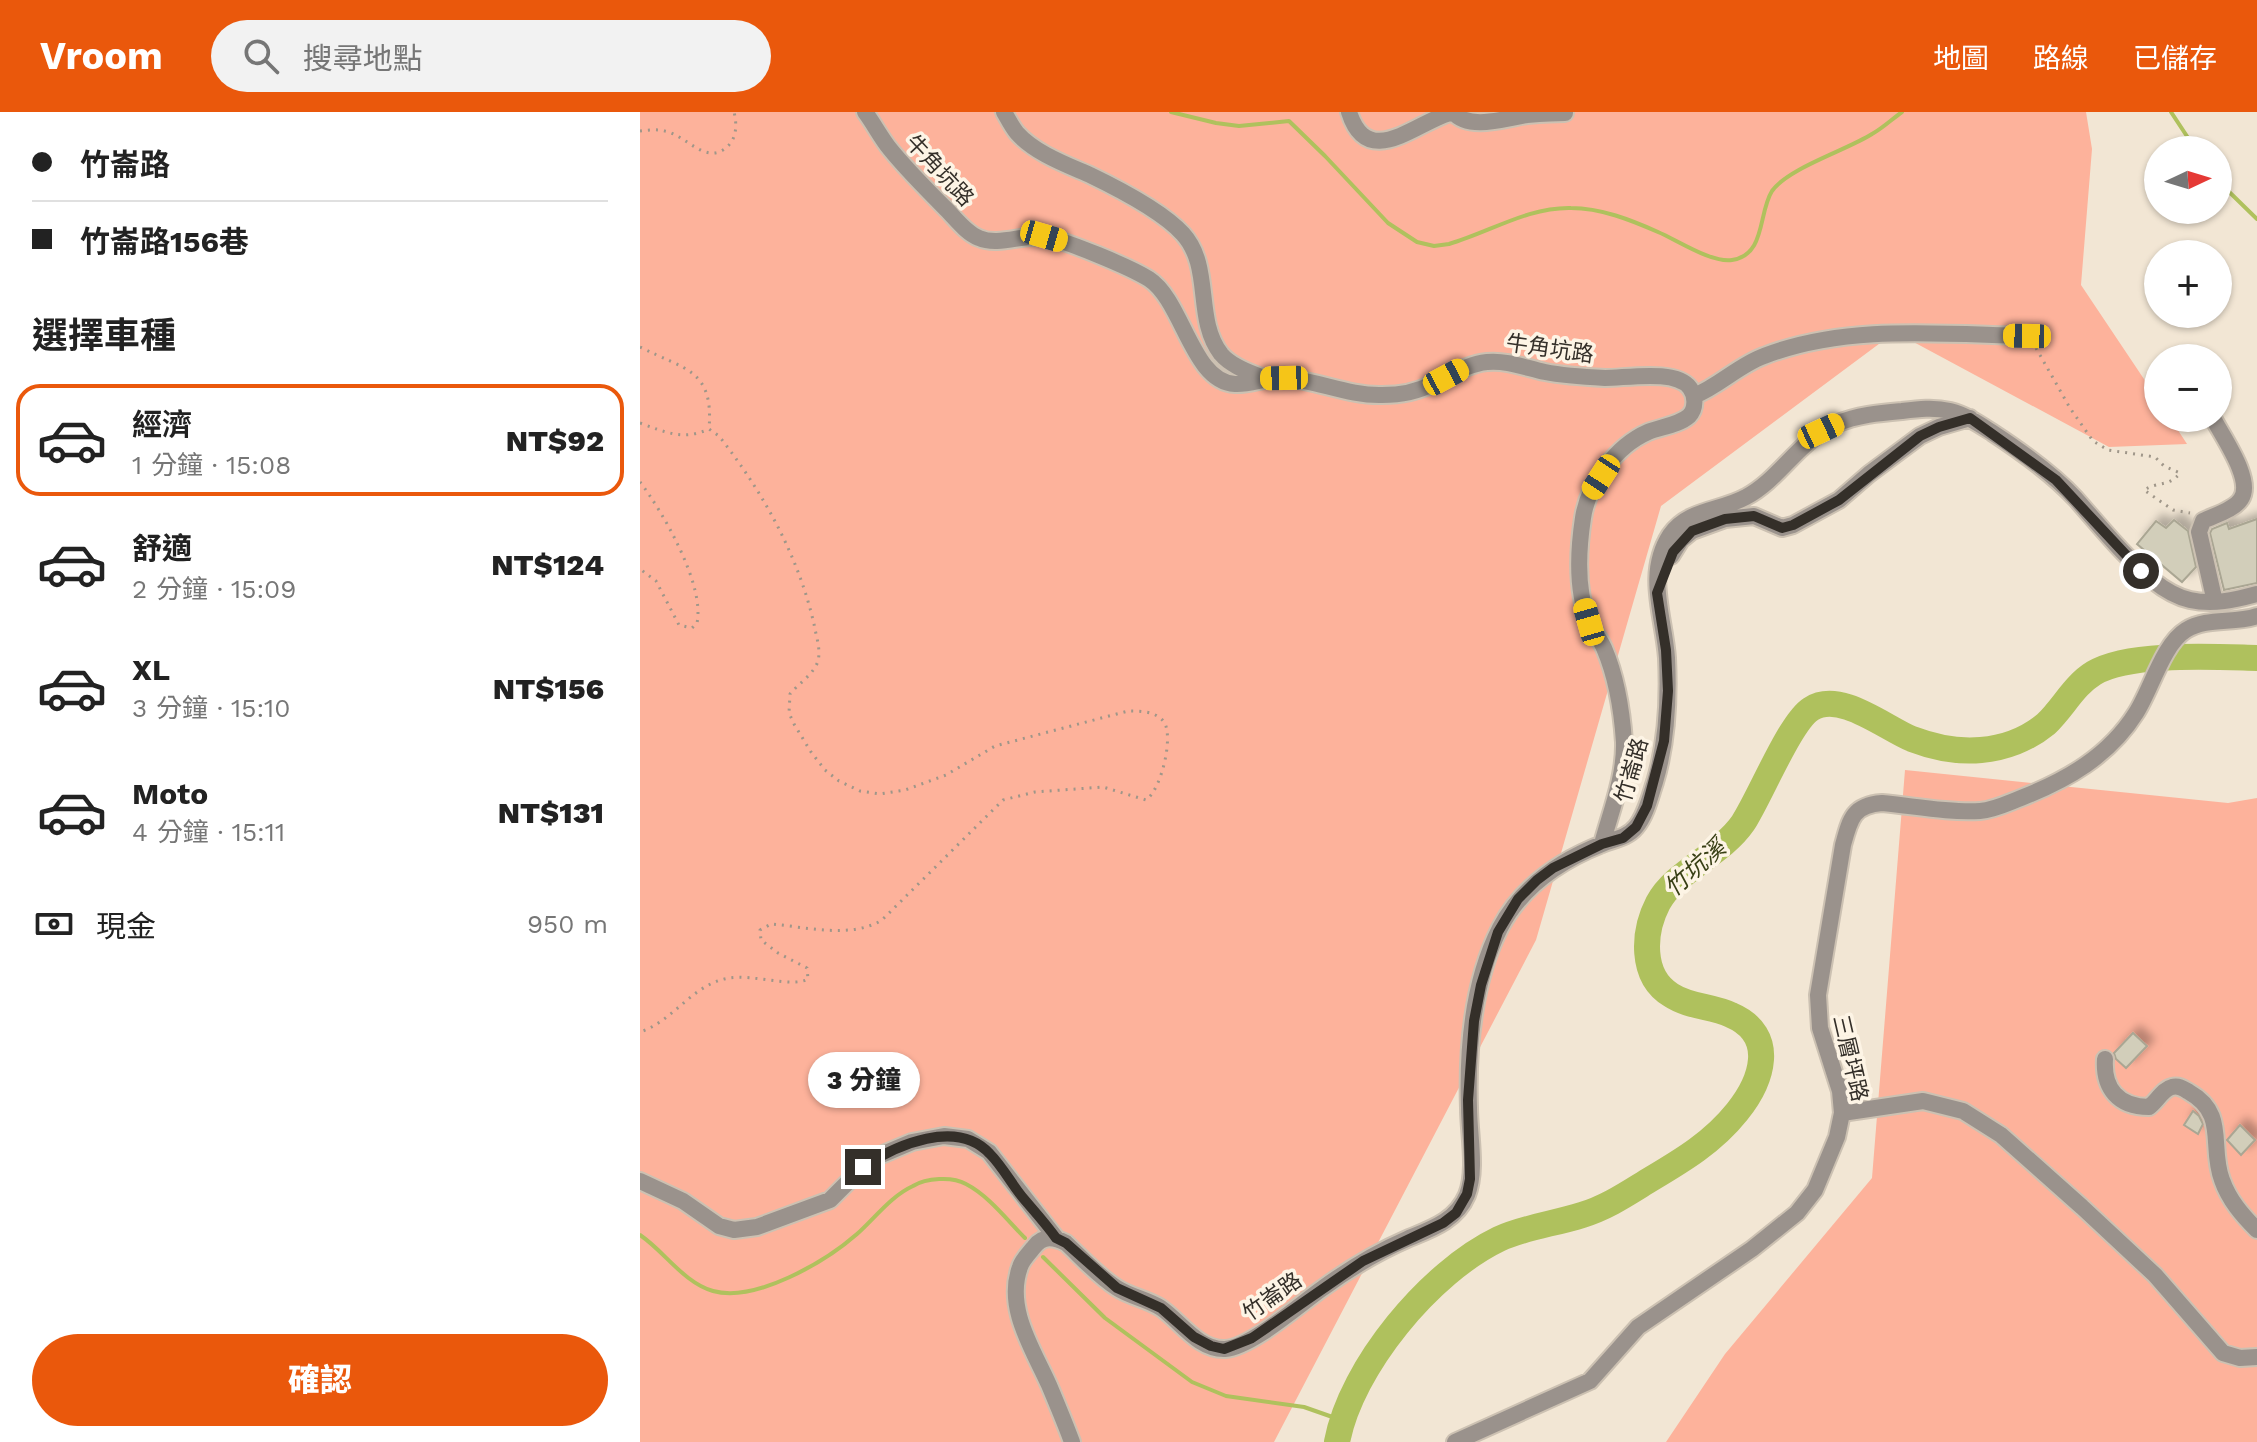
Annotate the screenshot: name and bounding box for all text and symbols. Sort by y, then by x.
search box [211,20,771,92]
text: Vroom [40,34,163,78]
icon: search [239,34,283,78]
text: 搜尋地點 [303,41,423,76]
text: 地圖 [1933,42,1989,75]
text: 路線 [2033,42,2089,75]
text: 已儲存 [2133,42,2217,75]
street label: 牛角坑路 [900,130,979,211]
north arrow [2144,136,2232,224]
map controls [2144,136,2232,432]
text: 竹崙路 [80,147,170,182]
car [1018,218,1070,254]
text: 竹崙路156巷 [80,224,249,259]
button: + [2144,240,2232,328]
text: 選擇車種 [32,315,176,357]
car [2003,324,2051,348]
street label: 牛角坑路 [1505,330,1595,367]
button: − [2144,344,2232,432]
car [1419,355,1473,399]
car [1260,366,1308,390]
icon: car [36,404,108,476]
text: 經濟 [132,407,192,442]
car [1794,410,1848,452]
text: NT$92 [506,423,604,458]
text: 1 分鐘 · 15:08 [132,450,291,480]
car [1578,450,1624,504]
icon: car [36,528,108,600]
text: 舒適 [132,531,192,566]
text: NT$124 [491,547,604,582]
route start [2123,553,2159,589]
text: 2 分鐘 · 15:09 [132,574,296,604]
car [1571,596,1607,648]
icon: car [36,652,108,724]
text: XL [132,652,170,687]
text: NT$156 [493,671,604,706]
text: 3 分鐘 · 15:10 [132,693,290,723]
street label: 竹崙路 [1610,735,1653,805]
icon: car [36,776,108,848]
text: Moto [132,776,208,811]
text: NT$131 [498,795,604,830]
text: 4 分鐘 · 15:11 [132,817,285,847]
water label: 竹坑溪 [1659,831,1733,902]
icon: cash [32,902,76,946]
text: 現金 [96,909,156,944]
text: 950 m [527,909,608,939]
street label: 三層坪路 [1828,1012,1873,1104]
callout: 3 分鐘 [807,1051,919,1107]
text: 3 分鐘 [827,1065,901,1095]
route end [845,1149,881,1185]
street label: 竹崙路 [1238,1267,1306,1326]
button: 確認 [32,1334,608,1426]

